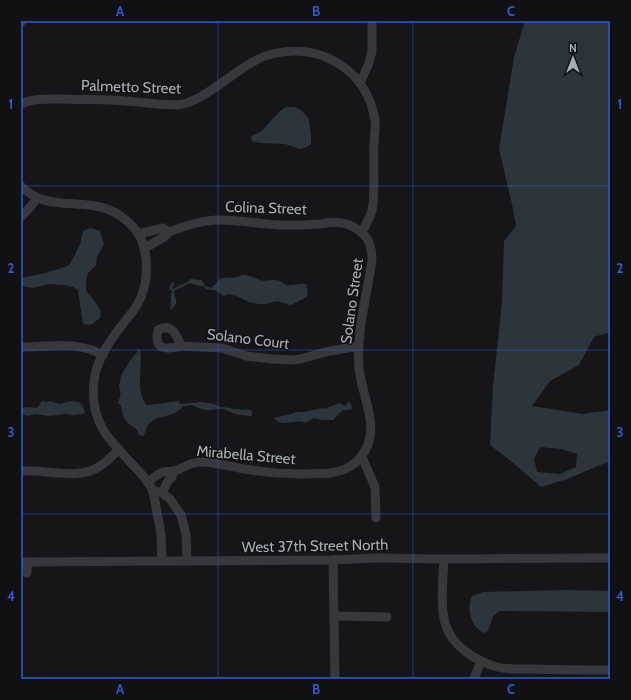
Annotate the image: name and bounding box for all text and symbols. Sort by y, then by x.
text: A [116,3,125,19]
text: B [312,3,320,19]
text: C [507,3,515,19]
north arrow [553,38,593,78]
text: N [569,41,577,55]
street label: Palmetto Street [81,76,181,98]
text: 1 [9,96,13,112]
text: 1 [618,96,622,112]
street label: Colina Street [225,198,307,218]
street label: Solano Street [337,257,367,345]
text: 2 [8,260,15,276]
text: 2 [617,260,624,276]
street label: Solano Court [206,325,290,353]
text: 3 [7,424,15,440]
text: 3 [616,424,624,440]
street label: Mirabella Street [196,442,296,468]
street label: West 37th Street North [242,536,388,556]
text: 4 [7,588,15,604]
text: 4 [616,588,624,604]
text: A [116,681,125,697]
text: B [312,681,320,697]
text: C [507,681,515,697]

